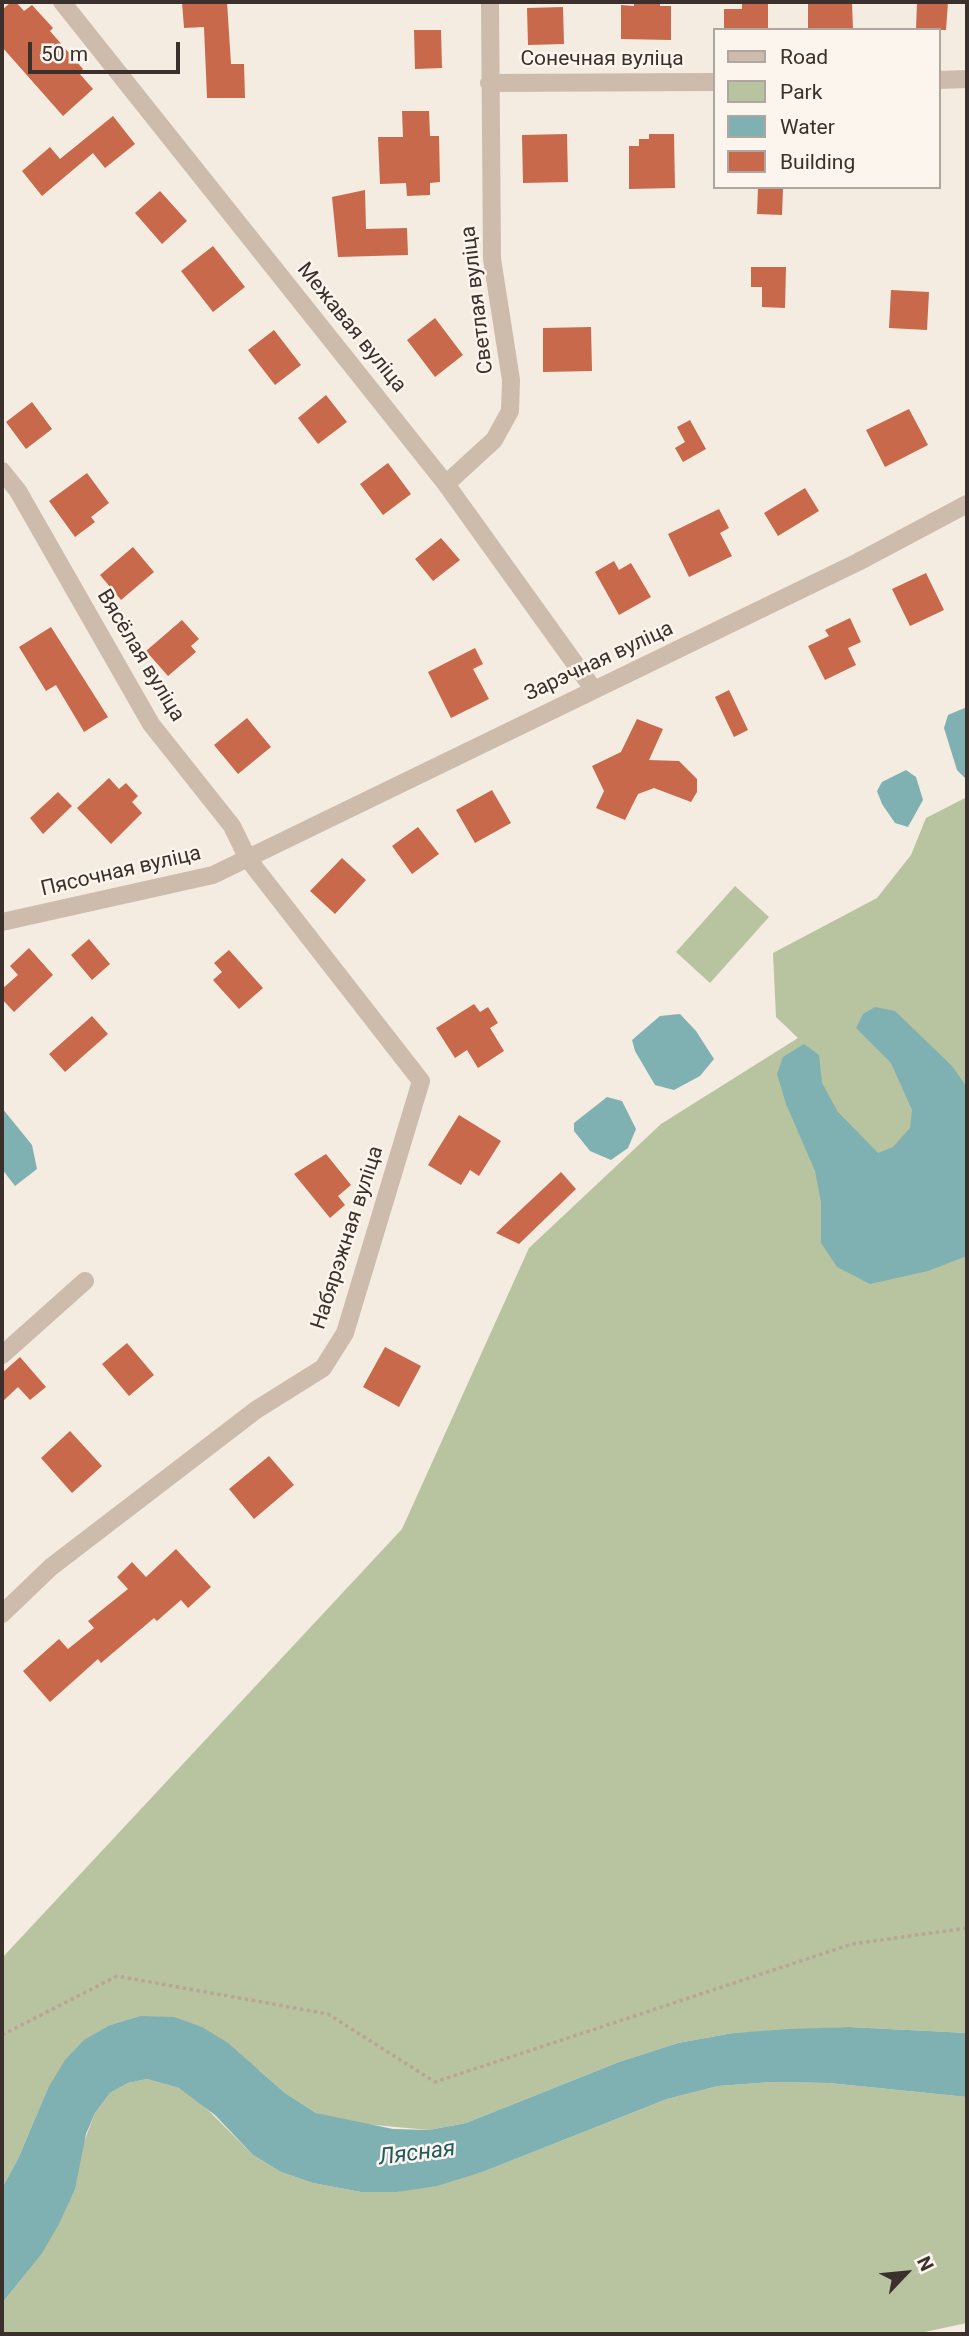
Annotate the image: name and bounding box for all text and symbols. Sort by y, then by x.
scale bar [32,28,184,72]
legend [713,28,941,189]
text: 50 m [41,42,88,66]
text: Road [780,45,828,69]
street label: Сонечная вуліца [520,47,684,73]
text: Park [780,80,822,104]
text: Water [780,115,835,139]
text: Building [780,150,855,174]
street label: Светлая вуліца [456,225,500,375]
street label: Межавая вуліца [291,258,411,398]
street label: Вясёлая вуліца [91,585,189,727]
street label: Зарэчная вуліца [521,617,677,707]
street label: Пясочная вуліца [38,841,204,903]
street label: Набярэжная вуліца [306,1143,390,1333]
water label: Лясная [377,2136,457,2172]
north arrow [871,2238,941,2308]
text: N [912,2253,939,2275]

